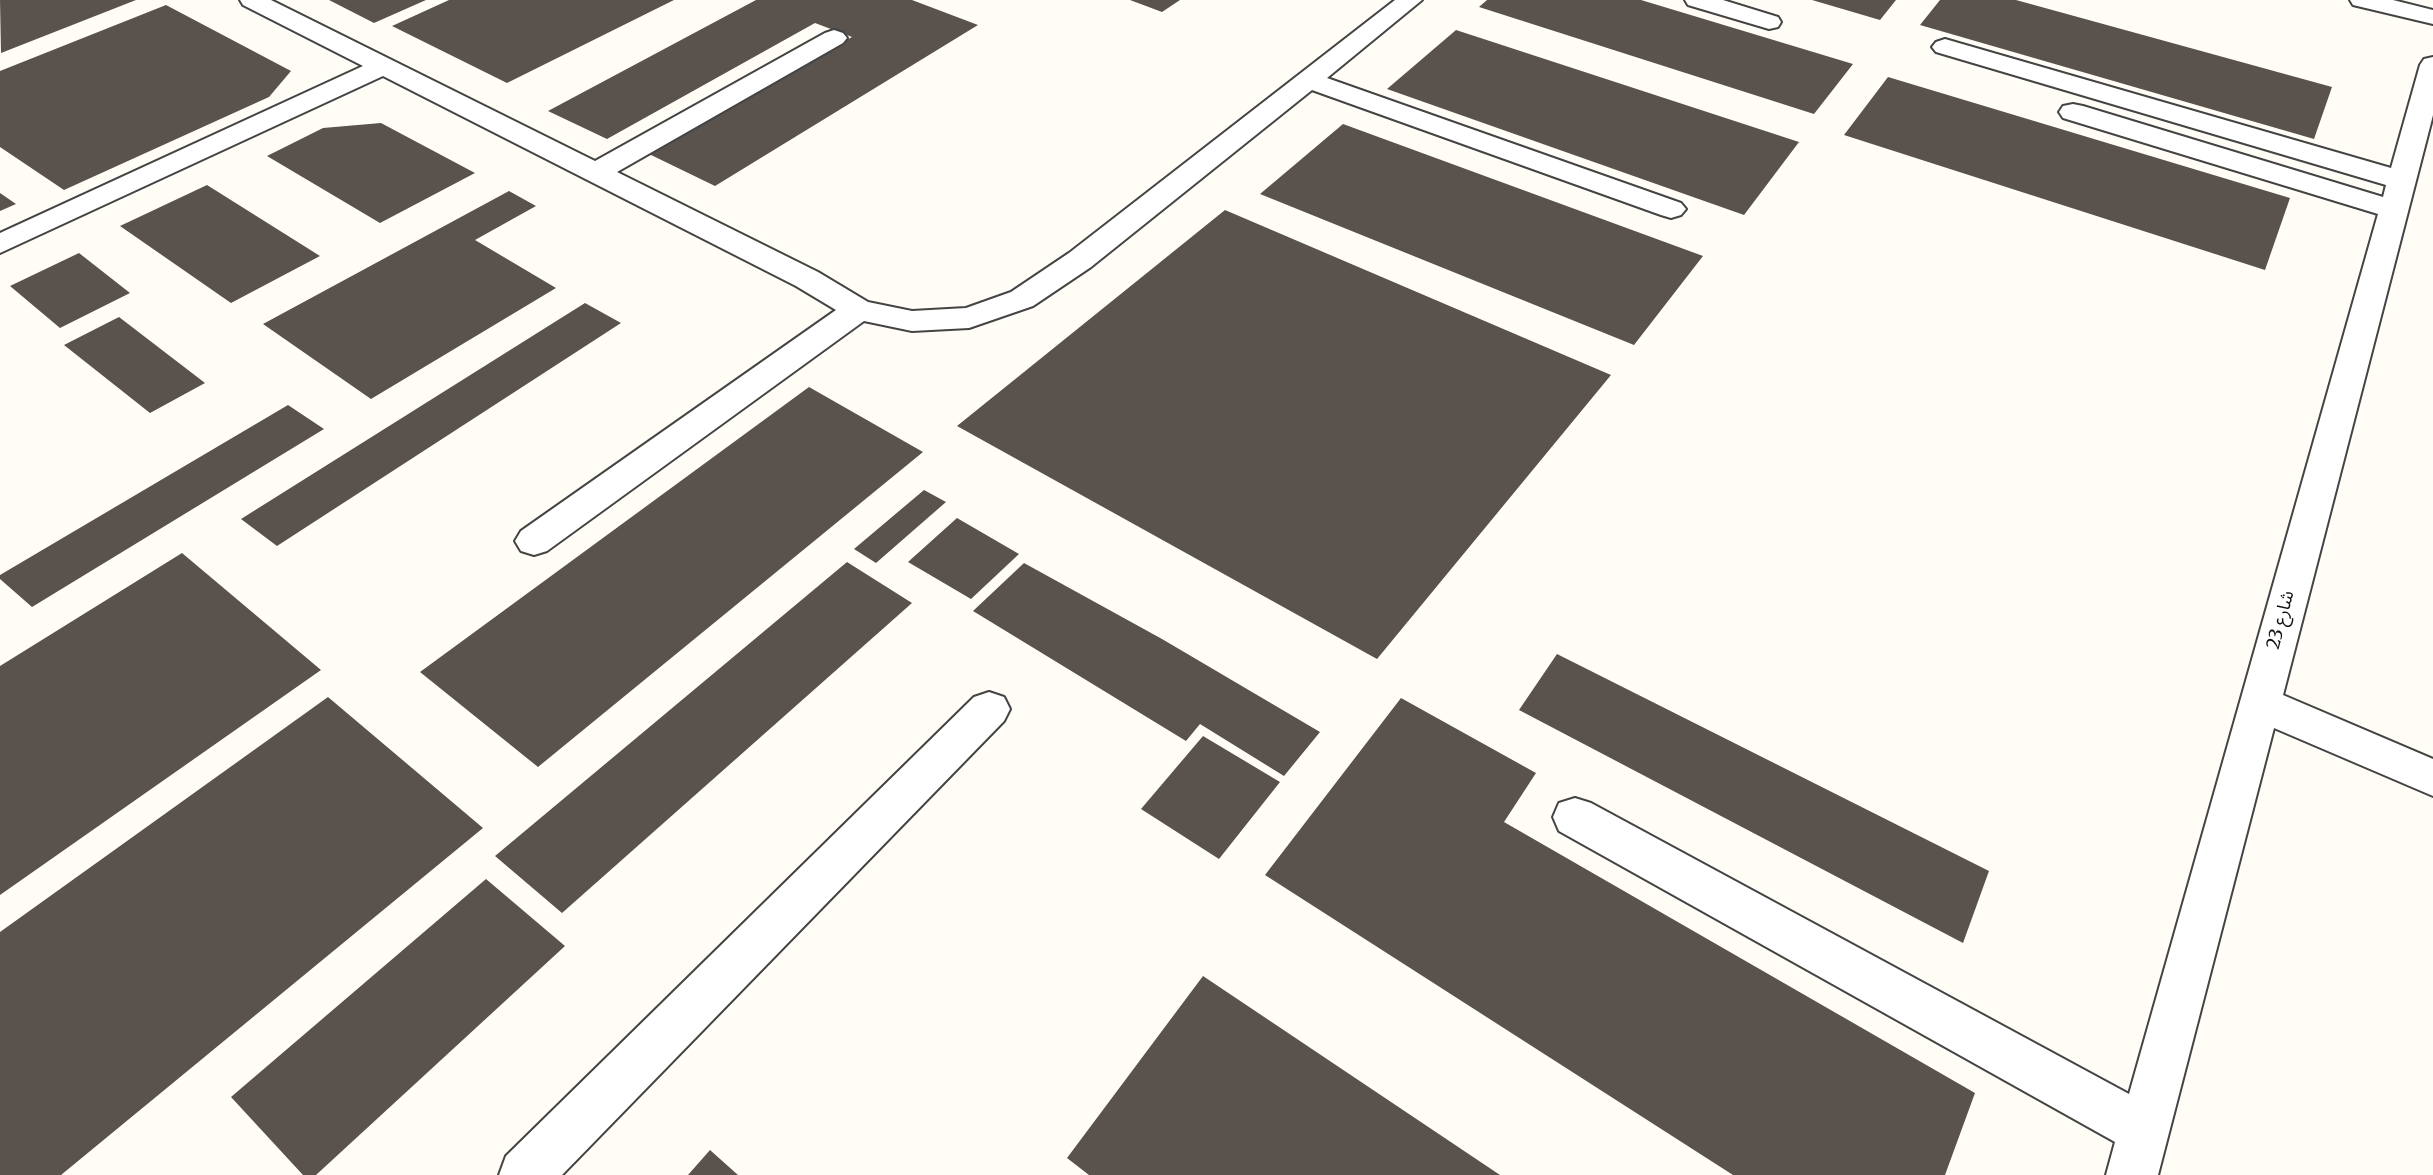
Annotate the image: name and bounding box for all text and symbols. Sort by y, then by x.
street label: شارع 23 [2263,588,2299,652]

